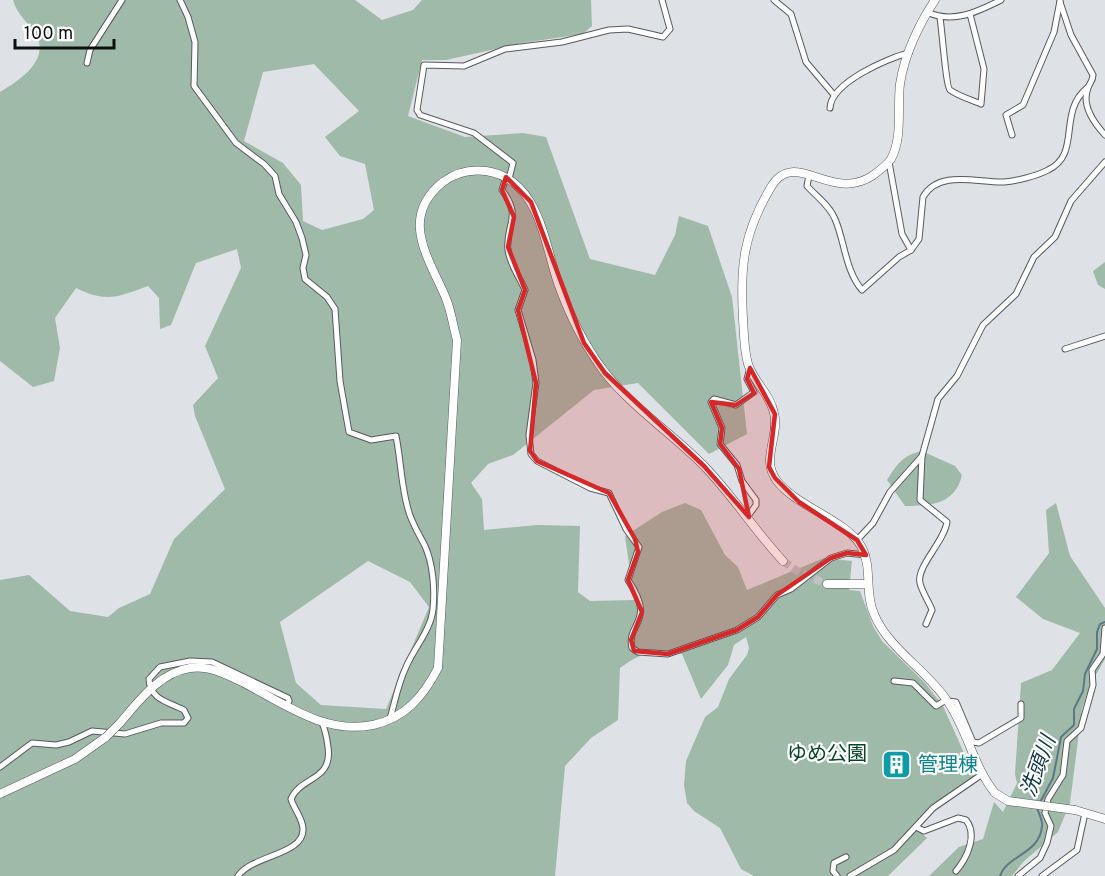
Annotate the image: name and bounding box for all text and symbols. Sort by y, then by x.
scale bar [15,12,114,50]
text: 100 m [24,23,73,46]
water label: 洗頭川 [1016,730,1064,801]
park label: ゆめ公園 [787,742,867,768]
building icon: 管理棟 [881,748,913,780]
place label: 管理棟 [918,753,978,779]

